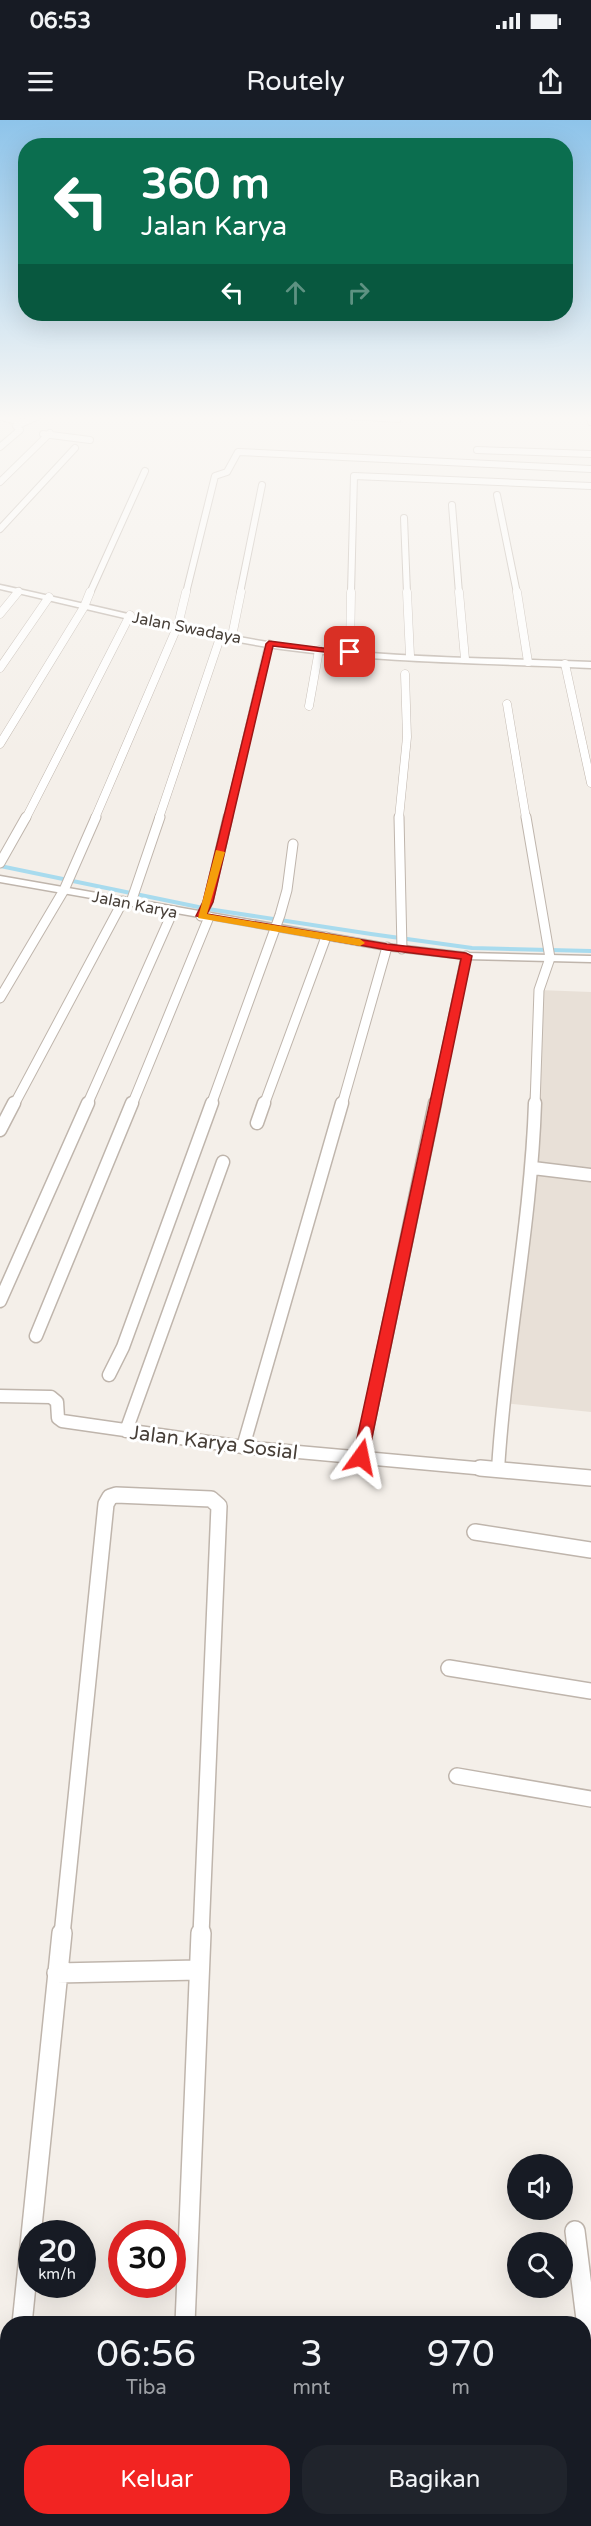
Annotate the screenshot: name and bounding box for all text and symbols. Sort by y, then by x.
text: 06:53 [30,8,91,34]
icon: menu [24,65,57,98]
text: Routely [246,65,345,98]
icon: share [534,65,567,98]
text: 360 m [141,159,270,210]
icon: left [42,162,120,240]
text: Jalan Karya [141,210,287,243]
icon: left [216,276,249,309]
icon: ahead [279,276,312,309]
icon: right [342,276,375,309]
street label: Jalan Swadaya [131,608,243,648]
pin [324,626,375,677]
icon: arrive [333,635,366,668]
street label: Jalan Karya [90,887,179,923]
street label: Jalan Karya Sosial [129,1421,299,1465]
position arrow [329,1425,393,1489]
map controls [507,2154,573,2298]
button: sound [507,2154,573,2220]
speed limit sign: 30 [108,2220,186,2298]
button: search [507,2232,573,2298]
text: 20 [38,2233,76,2270]
text: km/h [38,2265,76,2283]
text: 06:56 [96,2333,196,2376]
text: 3 [300,2333,323,2376]
text: 970 [427,2333,495,2376]
text: Tiba [126,2376,167,2400]
text: mnt [292,2376,330,2400]
text: m [452,2376,470,2400]
button: Keluar [24,2445,290,2514]
button: Bagikan [302,2445,567,2514]

